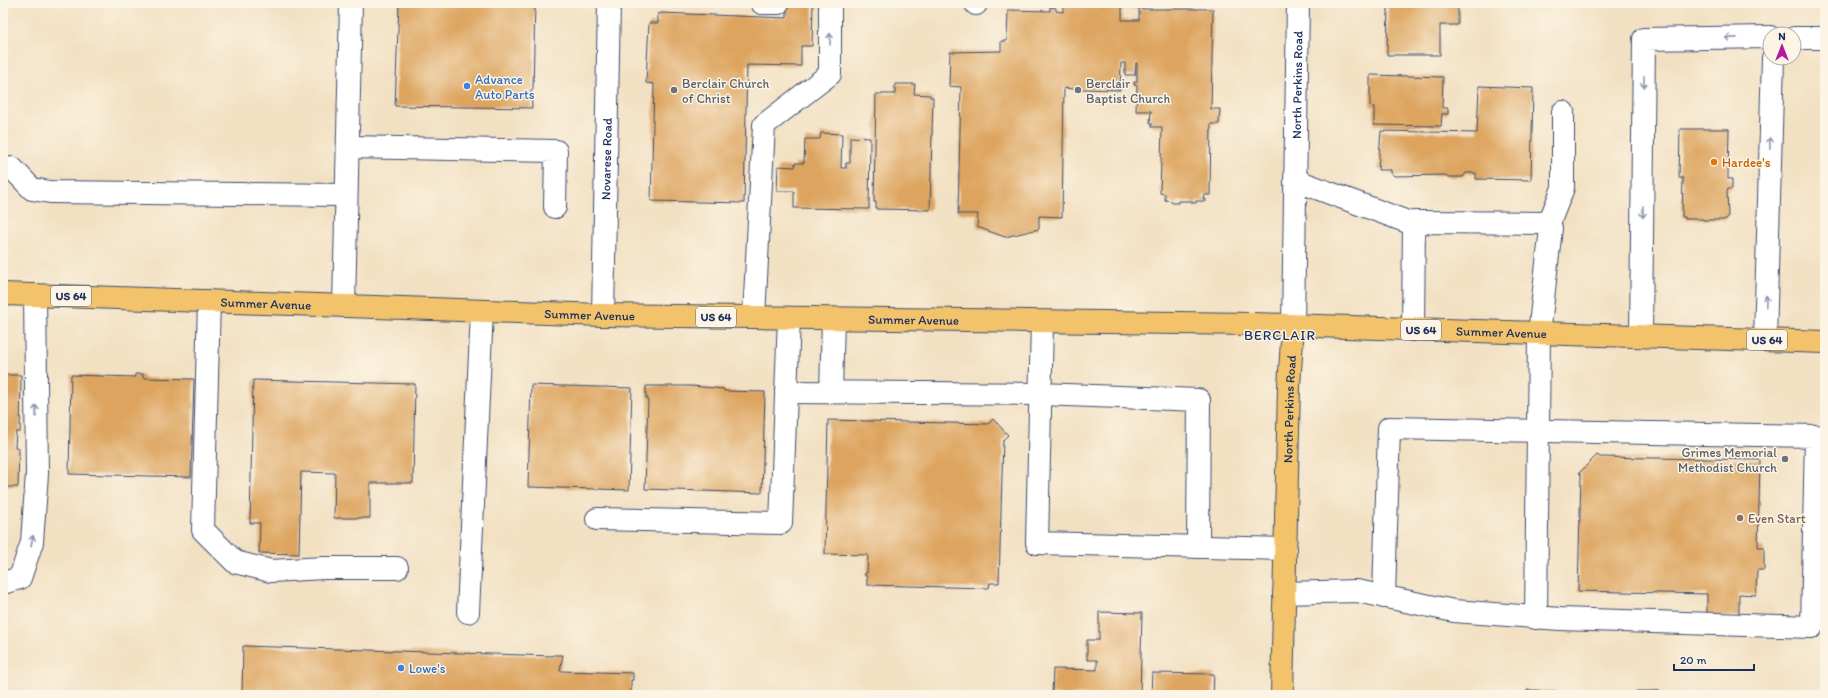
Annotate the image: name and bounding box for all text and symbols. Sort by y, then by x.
north arrow [1762,26,1802,66]
text: N [1778,30,1786,43]
street label: North Perkins Road [1288,31,1305,139]
one-way arrow [826,33,834,46]
one-way arrow [1725,34,1738,42]
place label: Advance Auto Parts [475,72,535,102]
one-way arrow [1640,75,1648,88]
place label: Berclair Church of Christ [682,76,770,106]
place label: Berclair Baptist Church [1086,76,1170,106]
marker: Advance Auto Parts [462,81,472,91]
marker: Berclair Church of Christ [669,85,679,95]
marker: Berclair Baptist Church [1073,85,1083,95]
street label: Novarese Road [598,118,614,200]
one-way arrow [1766,137,1774,150]
place label: Hardee's [1722,155,1771,170]
marker: Hardee's [1709,157,1719,167]
one-way arrow [1639,205,1647,218]
road number: US 64 [51,286,91,306]
street label: Summer Avenue [220,294,312,312]
one-way arrow [1762,295,1770,308]
street label: Summer Avenue [544,305,635,323]
road number: US 64 [696,307,736,327]
street label: Summer Avenue [868,311,959,327]
road number: US 64 [1401,320,1441,340]
street label: Summer Avenue [1456,323,1547,341]
district label: BERCLAIR [1244,327,1316,344]
road number: US 64 [1747,330,1787,350]
street label: North Perkins Road [1280,355,1299,463]
one-way arrow [32,405,40,418]
place label: Grimes Memorial Methodist Church [1678,445,1777,475]
marker: Grimes Memorial Methodist Church [1780,454,1790,464]
place label: Even Start [1748,511,1806,526]
marker: Even Start [1735,513,1745,523]
one-way arrow [28,535,36,548]
scale bar [1674,646,1754,672]
text: 20 m [1680,653,1707,667]
place label: Lowe's [409,661,446,676]
marker: Lowe's [396,663,406,673]

